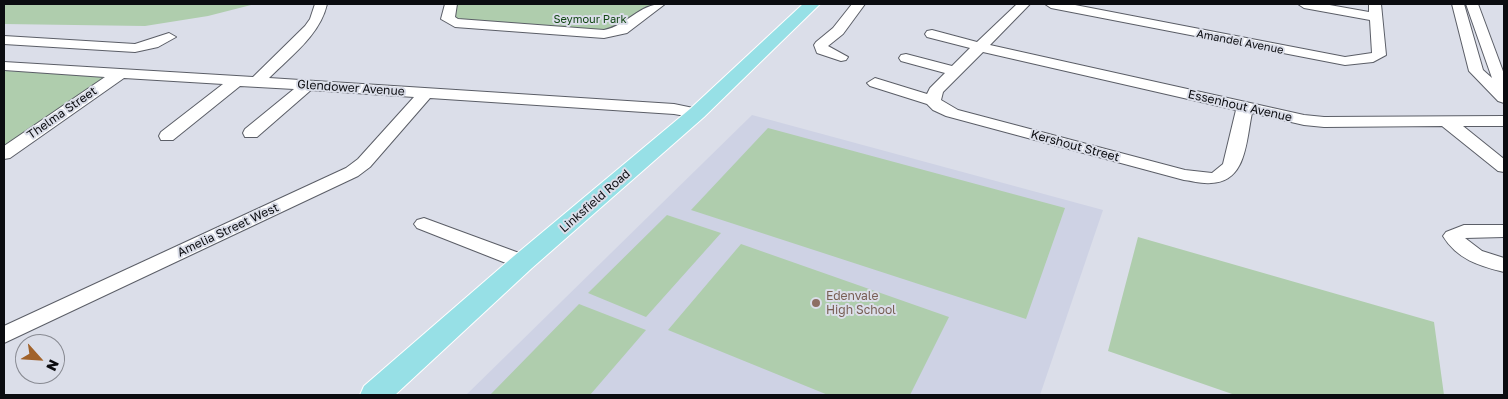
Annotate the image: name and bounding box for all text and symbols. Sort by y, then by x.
park label: Seymour Park [553,13,627,27]
street label: Amandel Avenue [1195,27,1285,57]
street label: Glendower Avenue [297,77,405,99]
street label: Thelma Street [24,84,100,142]
street label: Essenhout Avenue [1187,87,1293,125]
street label: Kershout Street [1029,127,1121,165]
street label: Linksfield Road [557,166,633,236]
street label: Amelia Street West [175,200,281,260]
place label: Edenvale High School [826,289,896,317]
marker: Edenvale High School [810,297,822,309]
north arrow [15,334,65,384]
text: N [43,357,63,374]

